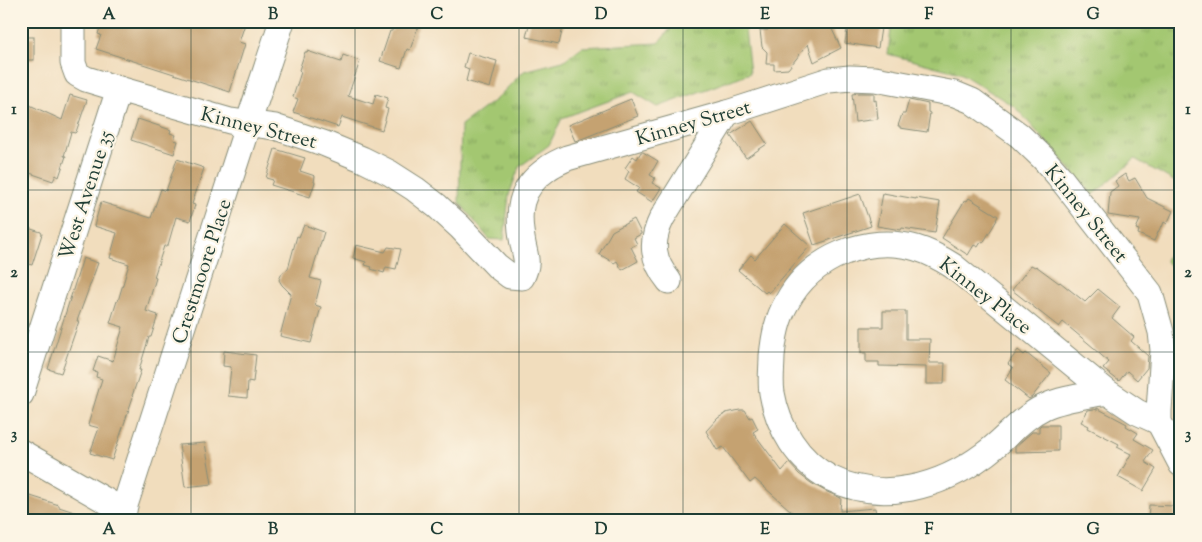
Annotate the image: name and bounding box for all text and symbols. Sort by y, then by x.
text: A [103,4,116,27]
text: B [268,4,278,27]
text: C [431,4,444,27]
text: D [595,4,608,27]
text: E [760,4,770,27]
text: F [925,4,934,27]
text: G [1086,4,1100,27]
street label: Kinney Street [633,94,755,155]
text: 1 [11,99,17,122]
text: 1 [1185,99,1191,122]
street label: Kinney Street [197,101,320,158]
street label: West Avenue 35 [53,127,122,264]
street label: Kinney Street [1037,159,1134,270]
street label: Crestmoore Place [166,196,240,348]
street label: Kinney Place [932,251,1037,343]
text: 2 [10,262,18,285]
text: 2 [1184,262,1192,285]
text: 3 [11,424,18,447]
text: 3 [1185,424,1192,447]
text: A [103,519,116,542]
text: B [268,519,278,542]
text: C [431,519,444,542]
text: D [595,519,608,542]
text: E [760,519,770,542]
text: F [925,519,934,542]
text: G [1086,519,1100,542]

